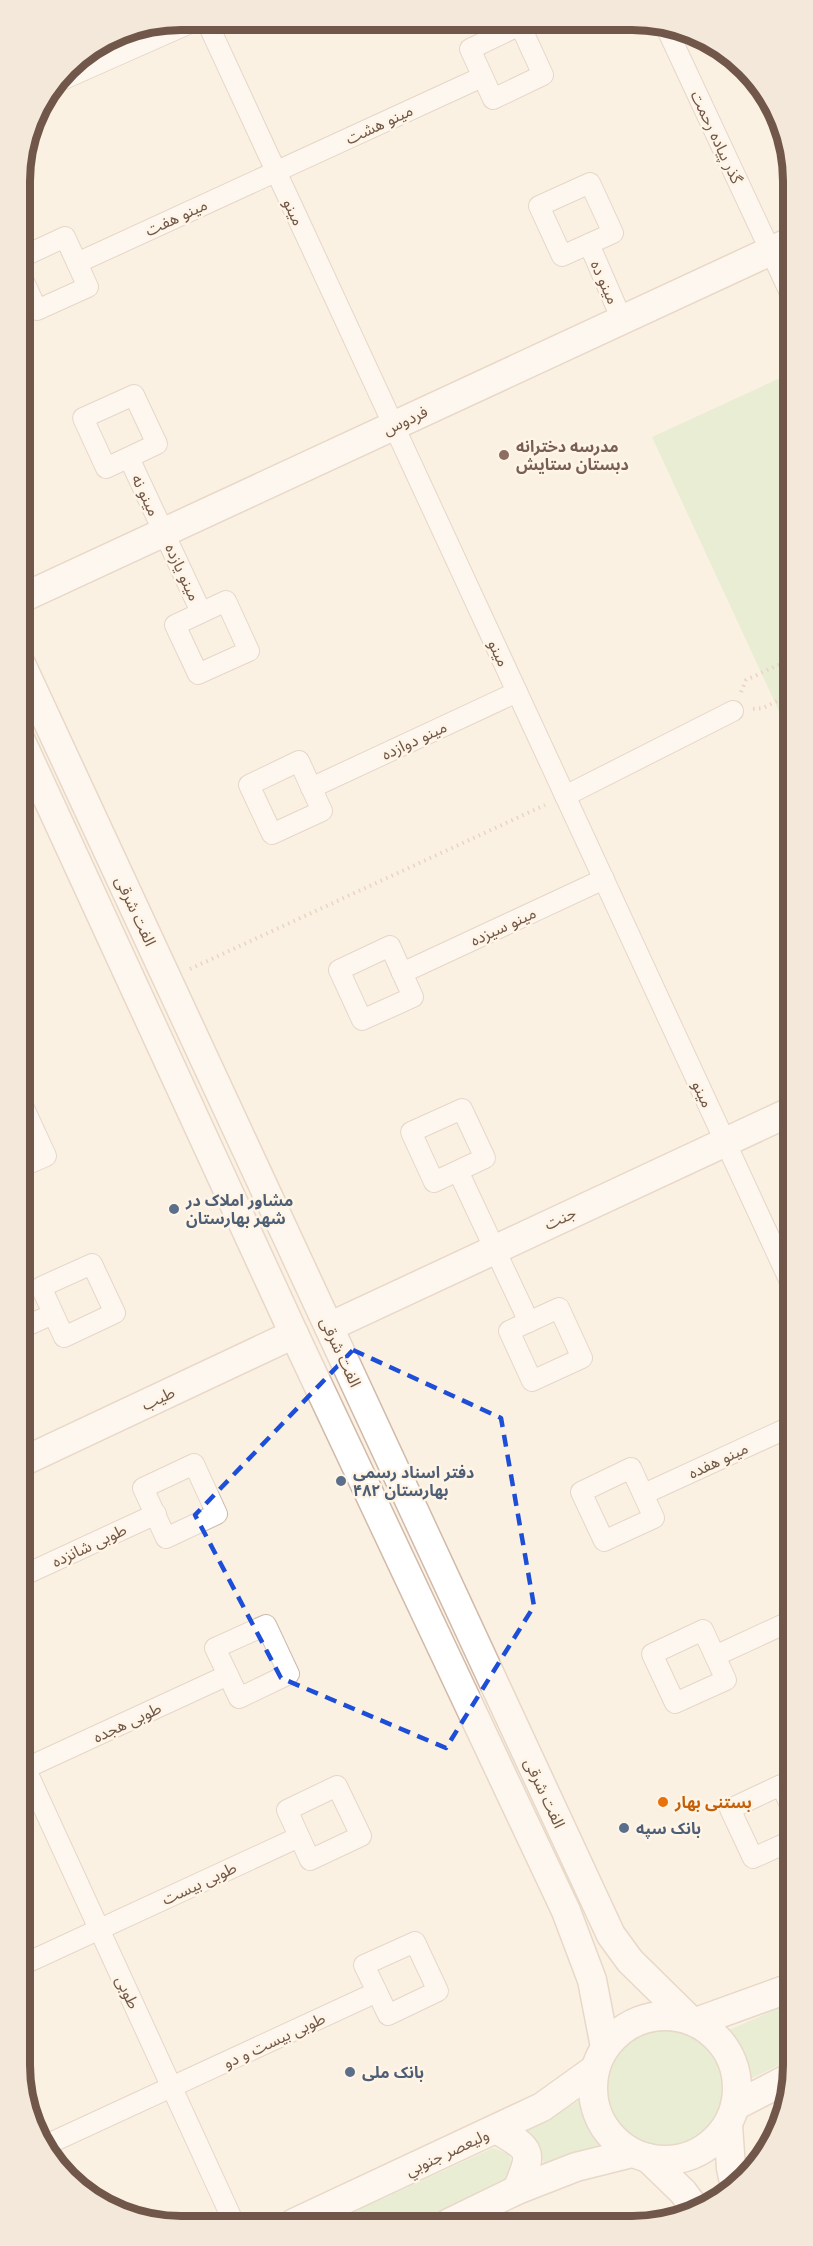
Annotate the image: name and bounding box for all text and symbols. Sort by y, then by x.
street label: گذر پیاده رحمت [686,87,747,188]
street label: مینو هشت [342,100,416,148]
street label: مینو هفت [142,194,210,240]
street label: مینو [279,195,309,229]
street label: مینو ده [587,257,623,307]
street label: فردوس [379,401,431,439]
place label: مدرسه دخترانه دبستان ستایش [516,436,629,474]
marker: مدرسه دخترانه دبستان ستایش [497,448,511,462]
street label: مینو نه [128,471,164,519]
street label: مینو یازده [161,540,205,604]
street label: مینو [484,636,514,670]
street label: مینو دوازده [378,716,450,764]
street label: الفت شرقی [111,873,161,949]
street label: مینو سیزده [467,902,539,950]
street label: مینو [688,1077,718,1111]
place label: مشاور املاک در شهر بهارستان [185,1190,293,1228]
marker: مشاور املاک در شهر بهارستان [167,1202,181,1216]
street label: جنت [541,1202,579,1234]
street label: الفت شرقی [316,1314,366,1390]
street label: طیب [138,1382,178,1414]
street label: مینو هفده [685,1437,751,1483]
place label: دفتر اسناد رسمی ۴۸۲ بهارستان [353,1462,474,1500]
marker: دفتر اسناد رسمی ۴۸۲ بهارستان [334,1474,348,1488]
street label: طوبی شانزده [48,1519,130,1571]
street label: طوبی هجده [90,1697,165,1747]
street label: الفت شرقی [520,1755,570,1831]
place label: بستنی بهار [674,1792,752,1812]
marker: بستنی بهار [656,1795,670,1809]
place label: بانک سپه [636,1818,701,1839]
marker: بانک سپه [617,1821,631,1835]
street label: طوبی بیست [158,1857,240,1909]
street label: طوبی [112,1972,144,2012]
street label: طوبی بیست و دو [220,2008,328,2072]
place label: بانک ملی [362,2062,424,2082]
marker: بانک ملی [343,2065,357,2079]
street label: وليعصر جنوبي [402,2124,493,2183]

